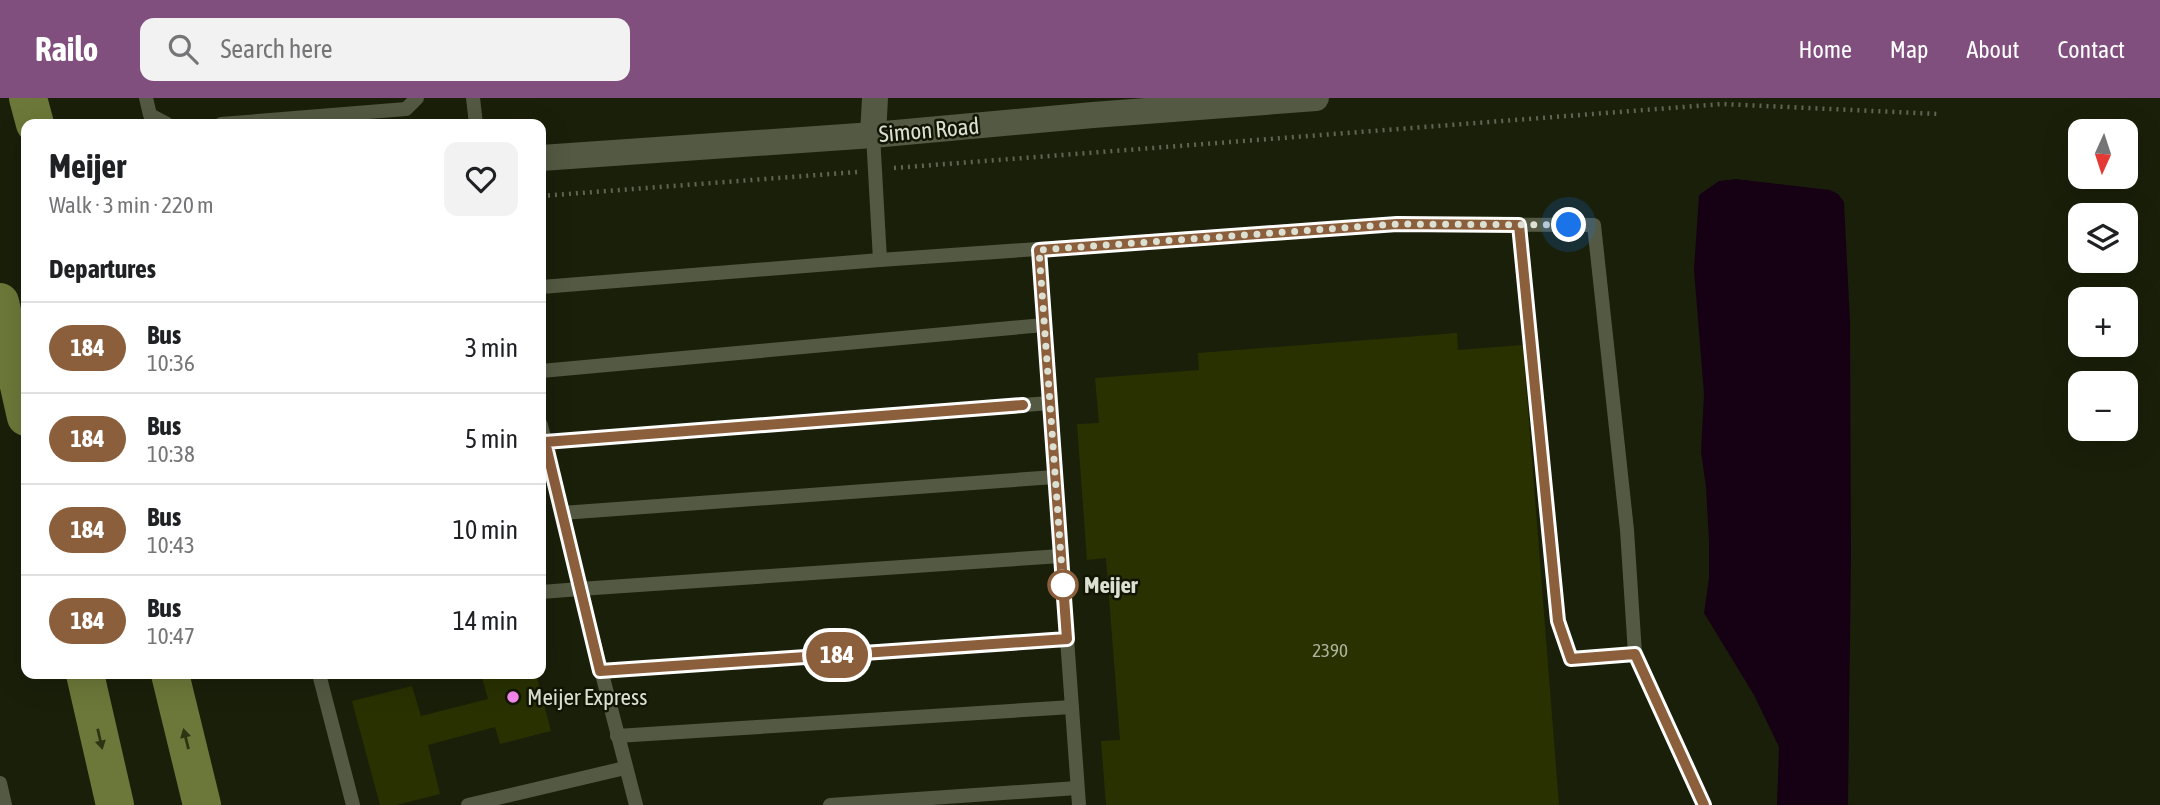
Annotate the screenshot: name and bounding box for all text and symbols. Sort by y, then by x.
search box [140,18,630,81]
text: Railo [35,30,98,68]
icon: search [164,30,202,68]
text: Search here [220,34,333,64]
text: Home [1798,36,1852,63]
text: Map [1890,36,1928,63]
text: About [1966,36,2019,63]
text: Contact [2057,36,2125,63]
street label: Simon Road [878,113,980,147]
north arrow [2068,119,2138,189]
map controls [2068,119,2138,441]
button: heart [444,142,518,216]
text: Meijer [49,147,126,185]
text: Walk · 3 min · 220 m [49,192,213,218]
button: layers [2068,203,2138,273]
your location [1551,207,1586,242]
text: Departures [49,254,156,284]
button: + [2068,287,2138,357]
text: Bus [147,320,181,350]
text: 3 min [465,333,518,363]
text: 184 [71,334,104,361]
text: 10:36 [147,350,195,376]
button: − [2068,371,2138,441]
text: Bus [147,411,181,441]
text: 5 min [465,424,518,454]
text: 184 [71,425,104,452]
text: 10:38 [147,441,195,467]
text: Bus [147,502,181,532]
text: 10 min [453,515,518,545]
text: 184 [71,516,104,543]
text: 10:43 [147,532,195,558]
marker: Meijer [1048,570,1078,600]
place label: Meijer [1084,572,1139,598]
text: Bus [147,593,181,623]
text: 14 min [453,606,518,636]
text: 184 [71,607,104,634]
text: 10:47 [147,623,195,649]
line badge: 184 [797,632,877,678]
house number: 2390 [1312,639,1348,661]
text: 184 [820,641,854,668]
place label: Meijer Express [527,684,647,710]
marker: Meijer Express [505,689,521,705]
one-way arrow [94,728,105,750]
one-way arrow [180,728,191,750]

